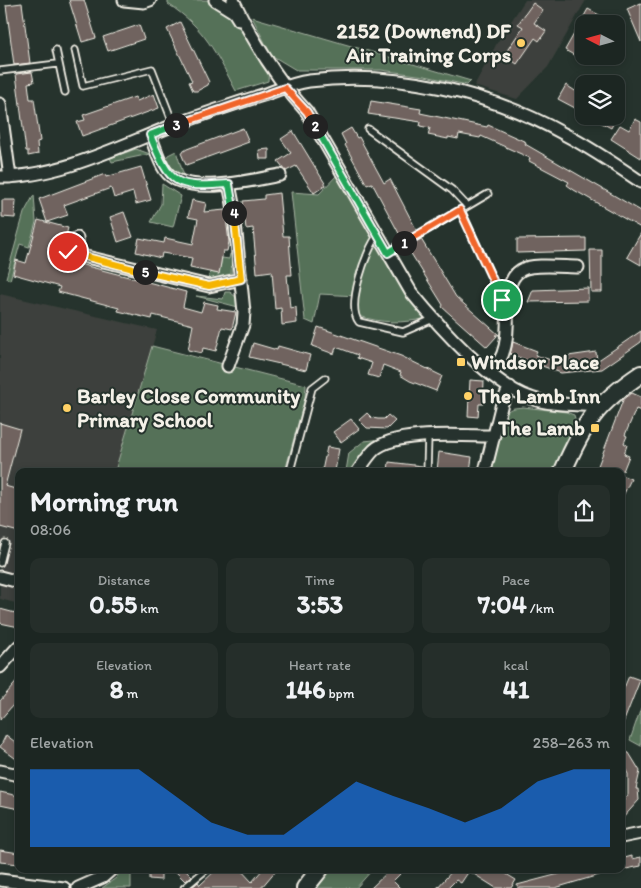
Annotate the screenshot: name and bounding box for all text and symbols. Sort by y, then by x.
north arrow [575,15,625,65]
map controls [575,15,625,125]
place label: 2152 (Downend) DF Air Training Corps [337,18,512,68]
marker: 2152 (Downend) DF Air Training Corps [515,37,527,49]
button: layers [575,75,625,125]
pin: 3 [164,112,188,138]
pin: 2 [302,114,328,138]
text: 3 [173,117,180,134]
text: 2 [312,118,319,135]
pin: 4 [222,200,246,226]
text: 4 [230,205,239,222]
pin: 1 [392,230,416,256]
pin [47,231,89,273]
text: 1 [401,235,408,252]
icon: check [54,238,82,266]
pin: 5 [132,260,158,284]
text: 5 [142,264,149,281]
pin [481,279,523,321]
icon: arrive [488,286,516,314]
place label: Windsor Place [471,349,599,374]
marker: Windsor Place [455,356,467,368]
place label: Barley Close Community Primary School [77,383,300,433]
place label: The Lamb Inn [477,383,601,408]
marker: The Lamb Inn [462,390,474,402]
marker: Barley Close Community Primary School [61,402,73,414]
place label: The Lamb [497,415,585,440]
marker: The Lamb [589,422,601,434]
text: Morning run [30,484,178,518]
button: share [558,485,610,537]
text: 08:06 [30,520,71,539]
text: Distance [98,572,150,589]
text: Time [305,572,335,589]
text: Pace [502,572,530,589]
text: 0.55 [89,589,137,619]
text: 3:53 [297,589,343,619]
text: 7:04 [478,589,527,619]
text: km [137,600,159,617]
text: /km [527,600,554,617]
text: Elevation [96,657,152,674]
text: Heart rate [289,657,351,674]
text: kcal [504,657,528,674]
text: 8 [110,674,123,704]
text: 146 [286,674,325,704]
text: 41 [503,674,529,704]
text: m [123,685,138,702]
text: bpm [325,685,354,702]
text: Elevation [30,733,94,752]
text: 258–263 m [533,733,610,752]

